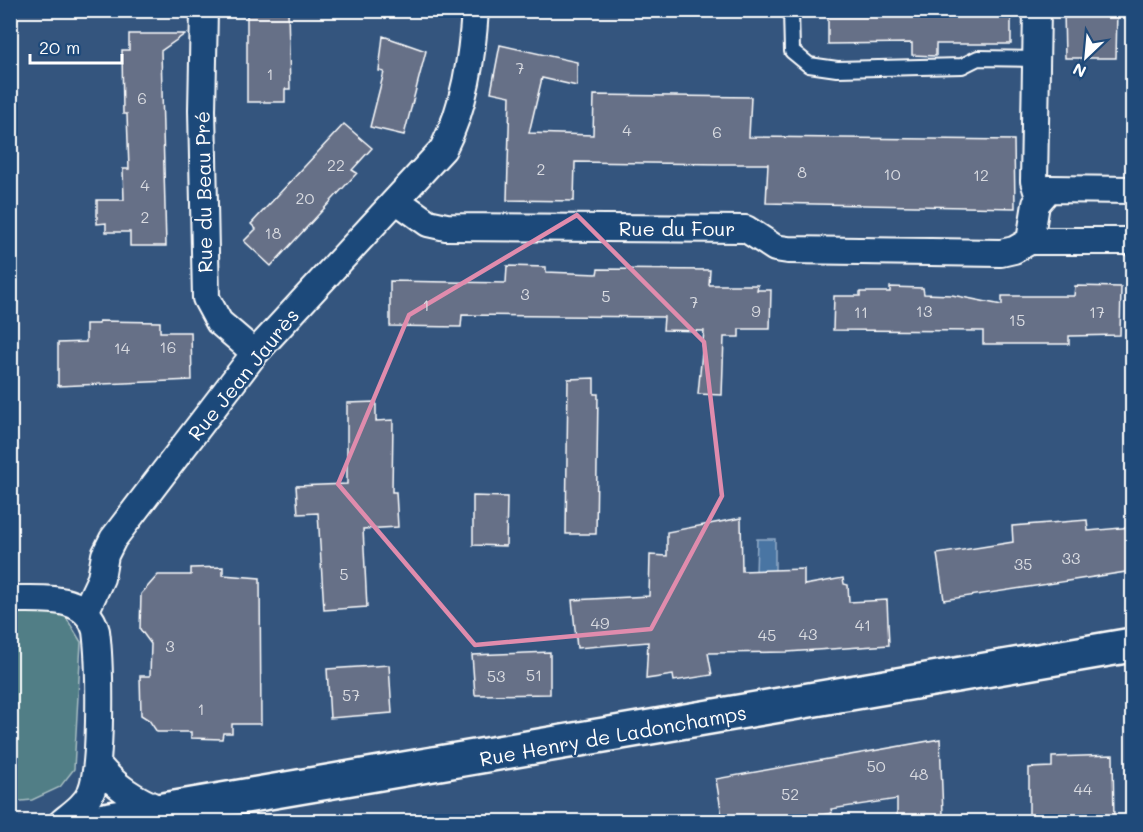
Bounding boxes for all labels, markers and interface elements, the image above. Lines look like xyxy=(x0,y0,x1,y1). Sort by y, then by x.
scale bar xyxy=(30,27,122,65)
north arrow xyxy=(1056,27,1116,87)
text: 20 m xyxy=(39,35,80,59)
house number: 7 xyxy=(516,57,525,78)
text: N xyxy=(1069,59,1089,83)
house number: 1 xyxy=(266,63,274,84)
house number: 6 xyxy=(137,87,147,108)
street label: Rue du Beau Pré xyxy=(189,111,217,273)
house number: 4 xyxy=(622,119,632,140)
house number: 6 xyxy=(712,121,722,142)
house number: 22 xyxy=(327,154,345,175)
house number: 2 xyxy=(537,158,545,179)
house number: 8 xyxy=(797,161,807,182)
house number: 10 xyxy=(883,163,901,184)
house number: 12 xyxy=(973,164,989,185)
house number: 4 xyxy=(140,174,150,195)
house number: 20 xyxy=(296,187,315,208)
house number: 2 xyxy=(141,206,149,227)
street label: Rue du Four xyxy=(619,215,735,241)
house number: 18 xyxy=(265,222,282,243)
house number: 3 xyxy=(520,283,530,304)
house number: 5 xyxy=(601,285,611,306)
house number: 7 xyxy=(690,291,699,312)
house number: 1 xyxy=(422,294,430,315)
house number: 9 xyxy=(751,300,761,321)
house number: 13 xyxy=(916,300,932,321)
house number: 11 xyxy=(854,301,868,322)
house number: 17 xyxy=(1089,301,1105,322)
street label: Rue Jean Jaurès xyxy=(182,303,304,445)
house number: 15 xyxy=(1009,309,1025,330)
house number: 16 xyxy=(160,336,176,357)
house number: 14 xyxy=(114,337,131,358)
house number: 33 xyxy=(1062,547,1080,568)
house number: 35 xyxy=(1014,553,1032,574)
house number: 5 xyxy=(339,563,349,584)
house number: 49 xyxy=(591,612,609,633)
house number: 41 xyxy=(855,614,871,635)
house number: 43 xyxy=(799,623,817,644)
house number: 45 xyxy=(758,624,776,645)
house number: 3 xyxy=(165,635,175,656)
house number: 51 xyxy=(526,664,542,685)
house number: 53 xyxy=(487,665,505,686)
house number: 57 xyxy=(342,684,360,705)
house number: 1 xyxy=(197,698,205,719)
street label: Rue Henry de Ladonchamps xyxy=(477,699,749,771)
house number: 50 xyxy=(866,755,886,776)
house number: 48 xyxy=(909,763,929,784)
house number: 44 xyxy=(1074,778,1093,799)
house number: 52 xyxy=(781,783,799,804)

